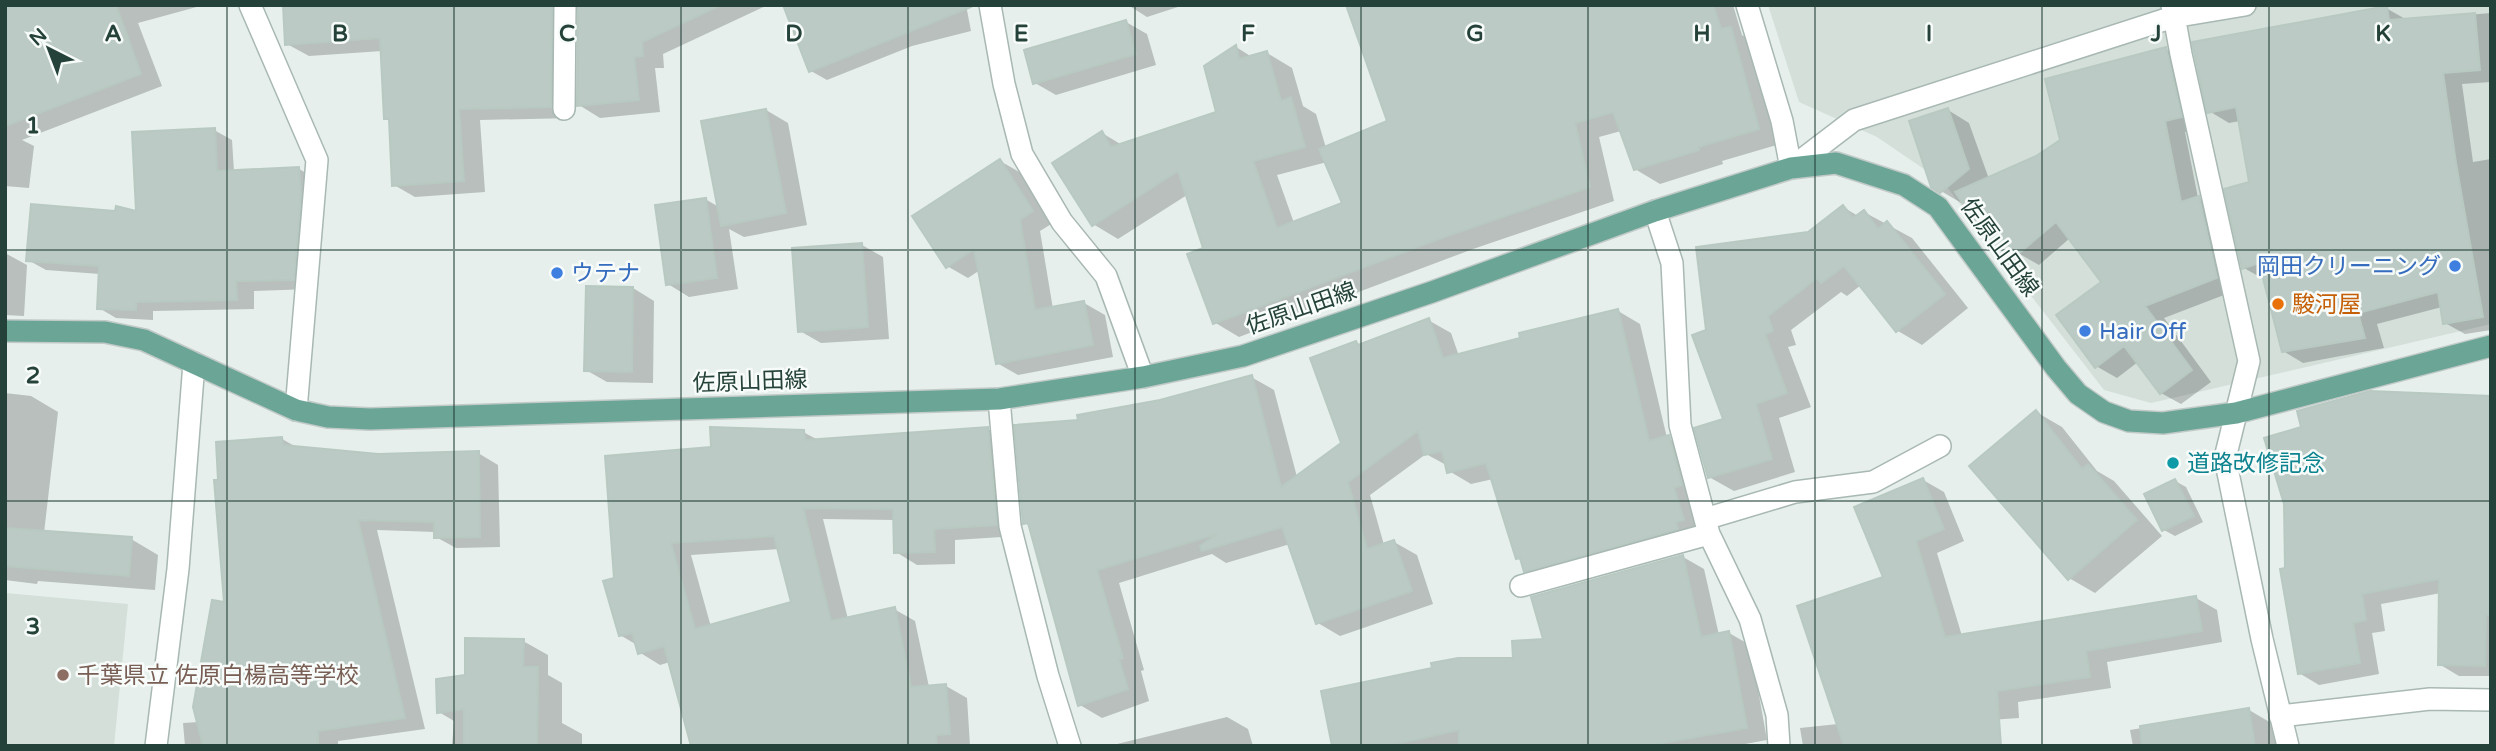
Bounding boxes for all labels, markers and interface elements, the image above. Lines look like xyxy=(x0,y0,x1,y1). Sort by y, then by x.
north arrow xyxy=(14,14,84,84)
text: A xyxy=(104,20,122,48)
text: B xyxy=(332,20,348,48)
text: C xyxy=(559,20,575,48)
text: D xyxy=(785,20,803,48)
text: E xyxy=(1014,20,1028,48)
text: F xyxy=(1241,20,1255,48)
text: G xyxy=(1466,20,1484,48)
text: H xyxy=(1693,20,1711,48)
text: I xyxy=(1926,20,1932,48)
text: J xyxy=(2150,20,2161,48)
text: K xyxy=(2375,20,2391,48)
text: N xyxy=(25,24,51,50)
text: 1 xyxy=(26,112,40,140)
street label: 佐原山田線 xyxy=(1954,193,2044,302)
place label: 岡田クリーニング xyxy=(2257,253,2441,281)
marker: 岡田クリーニング xyxy=(2447,258,2463,274)
place label: ウテナ xyxy=(571,260,640,288)
marker: ウテナ xyxy=(549,265,565,281)
street label: 佐原山田線 xyxy=(1242,277,1360,341)
place label: 駿河屋 xyxy=(2292,291,2361,319)
marker: 駿河屋 xyxy=(2270,296,2286,312)
place label: Hair Off xyxy=(2099,318,2186,346)
marker: Hair Off xyxy=(2077,323,2093,339)
text: 2 xyxy=(26,362,40,390)
street label: 佐原山田線 xyxy=(692,366,808,398)
place label: 道路改修記念 xyxy=(2187,450,2325,478)
marker: 道路改修記念 xyxy=(2165,455,2181,471)
text: 3 xyxy=(26,613,40,641)
place label: 千葉県立 佐原白楊高等学校 xyxy=(77,662,359,690)
marker: 千葉県立 佐原白楊高等学校 xyxy=(55,667,71,683)

